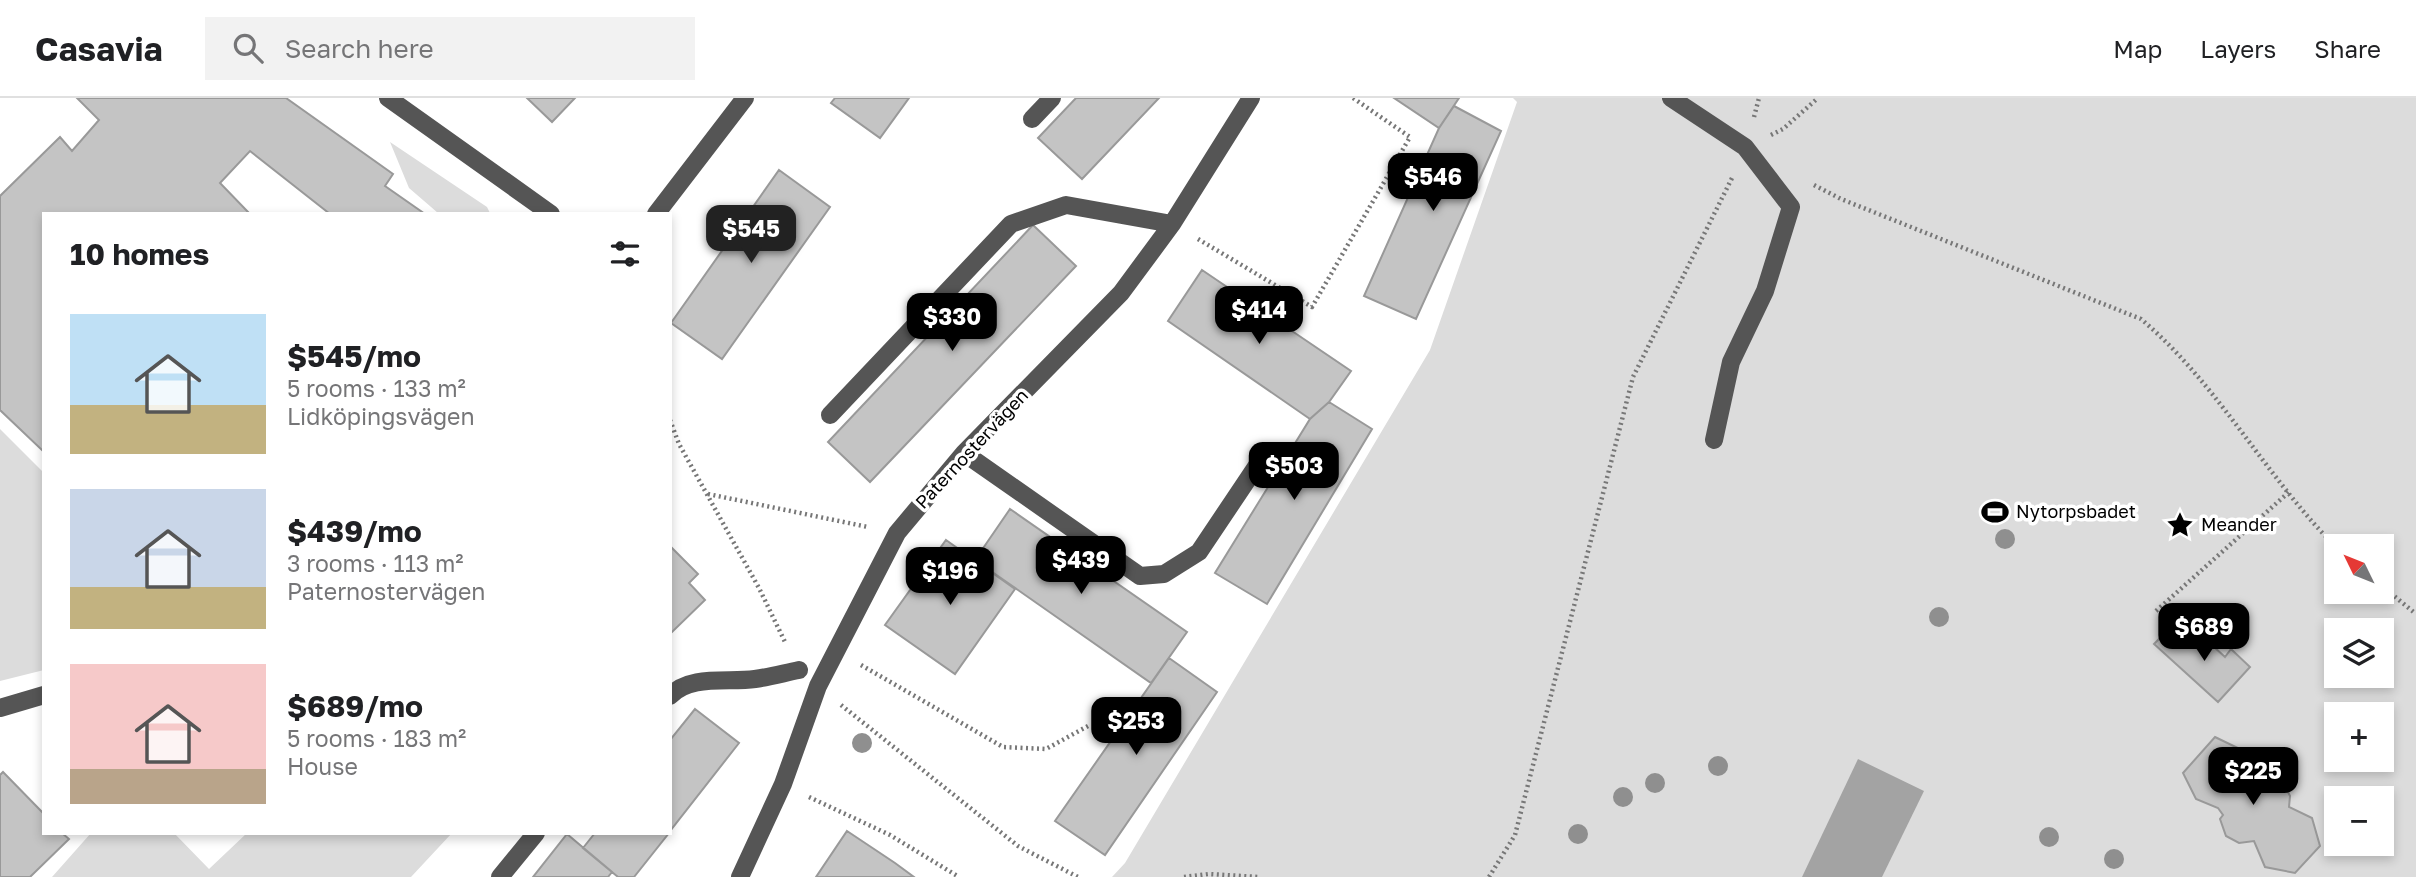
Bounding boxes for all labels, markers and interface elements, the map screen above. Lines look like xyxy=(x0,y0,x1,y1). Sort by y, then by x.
search box xyxy=(205,17,695,80)
text: Casavia xyxy=(35,29,163,68)
icon: search xyxy=(229,29,267,67)
text: Search here xyxy=(285,33,434,64)
text: Map xyxy=(2113,34,2162,63)
text: Layers xyxy=(2200,34,2276,63)
text: Share xyxy=(2314,34,2381,63)
pin: $546 xyxy=(1392,153,1474,213)
text: $546 xyxy=(1404,162,1462,190)
pin: $545 xyxy=(710,206,792,265)
text: $545 xyxy=(722,214,780,242)
icon: filters xyxy=(606,235,644,273)
text: 10 homes xyxy=(70,236,209,272)
pin: $414 xyxy=(1218,286,1300,346)
pin: $330 xyxy=(911,294,993,353)
text: $414 xyxy=(1231,295,1287,323)
text: $330 xyxy=(923,302,981,330)
text: $545/mo xyxy=(287,338,421,374)
icon: home xyxy=(126,342,210,426)
text: 5 rooms · 133 m² xyxy=(287,374,466,402)
street label: Paternostervägen xyxy=(910,384,1032,513)
text: Lidköpingsvägen xyxy=(287,402,475,430)
pin: $503 xyxy=(1253,442,1335,502)
text: $503 xyxy=(1265,451,1323,479)
sports icon: Nytorpsbadet xyxy=(1980,497,2010,527)
place label: Nytorpsbadet xyxy=(2016,500,2136,522)
place icon: Meander xyxy=(2165,510,2195,540)
text: $439/mo xyxy=(287,513,422,549)
place label: Meander xyxy=(2201,513,2277,535)
icon: home xyxy=(126,517,210,601)
north arrow xyxy=(2324,534,2394,604)
map controls xyxy=(2324,534,2394,856)
pin: $439 xyxy=(1040,536,1122,596)
text: $439 xyxy=(1052,545,1110,573)
pin: $196 xyxy=(909,547,991,607)
text: 3 rooms · 113 m² xyxy=(287,549,464,577)
text: $196 xyxy=(922,556,978,584)
text: Paternostervägen xyxy=(287,577,486,605)
pin: $689 xyxy=(2163,603,2245,663)
text: $689 xyxy=(2174,612,2234,640)
button: layers xyxy=(2324,618,2394,688)
text: $689/mo xyxy=(287,688,423,724)
icon: home xyxy=(126,692,210,776)
pin: $253 xyxy=(1095,698,1177,757)
button: + xyxy=(2324,702,2394,772)
text: $253 xyxy=(1107,706,1165,734)
text: 5 rooms · 183 m² xyxy=(287,724,466,752)
pin: $225 xyxy=(2212,748,2294,807)
text: House xyxy=(287,752,358,780)
text: $225 xyxy=(2224,756,2282,784)
button: − xyxy=(2324,786,2394,856)

